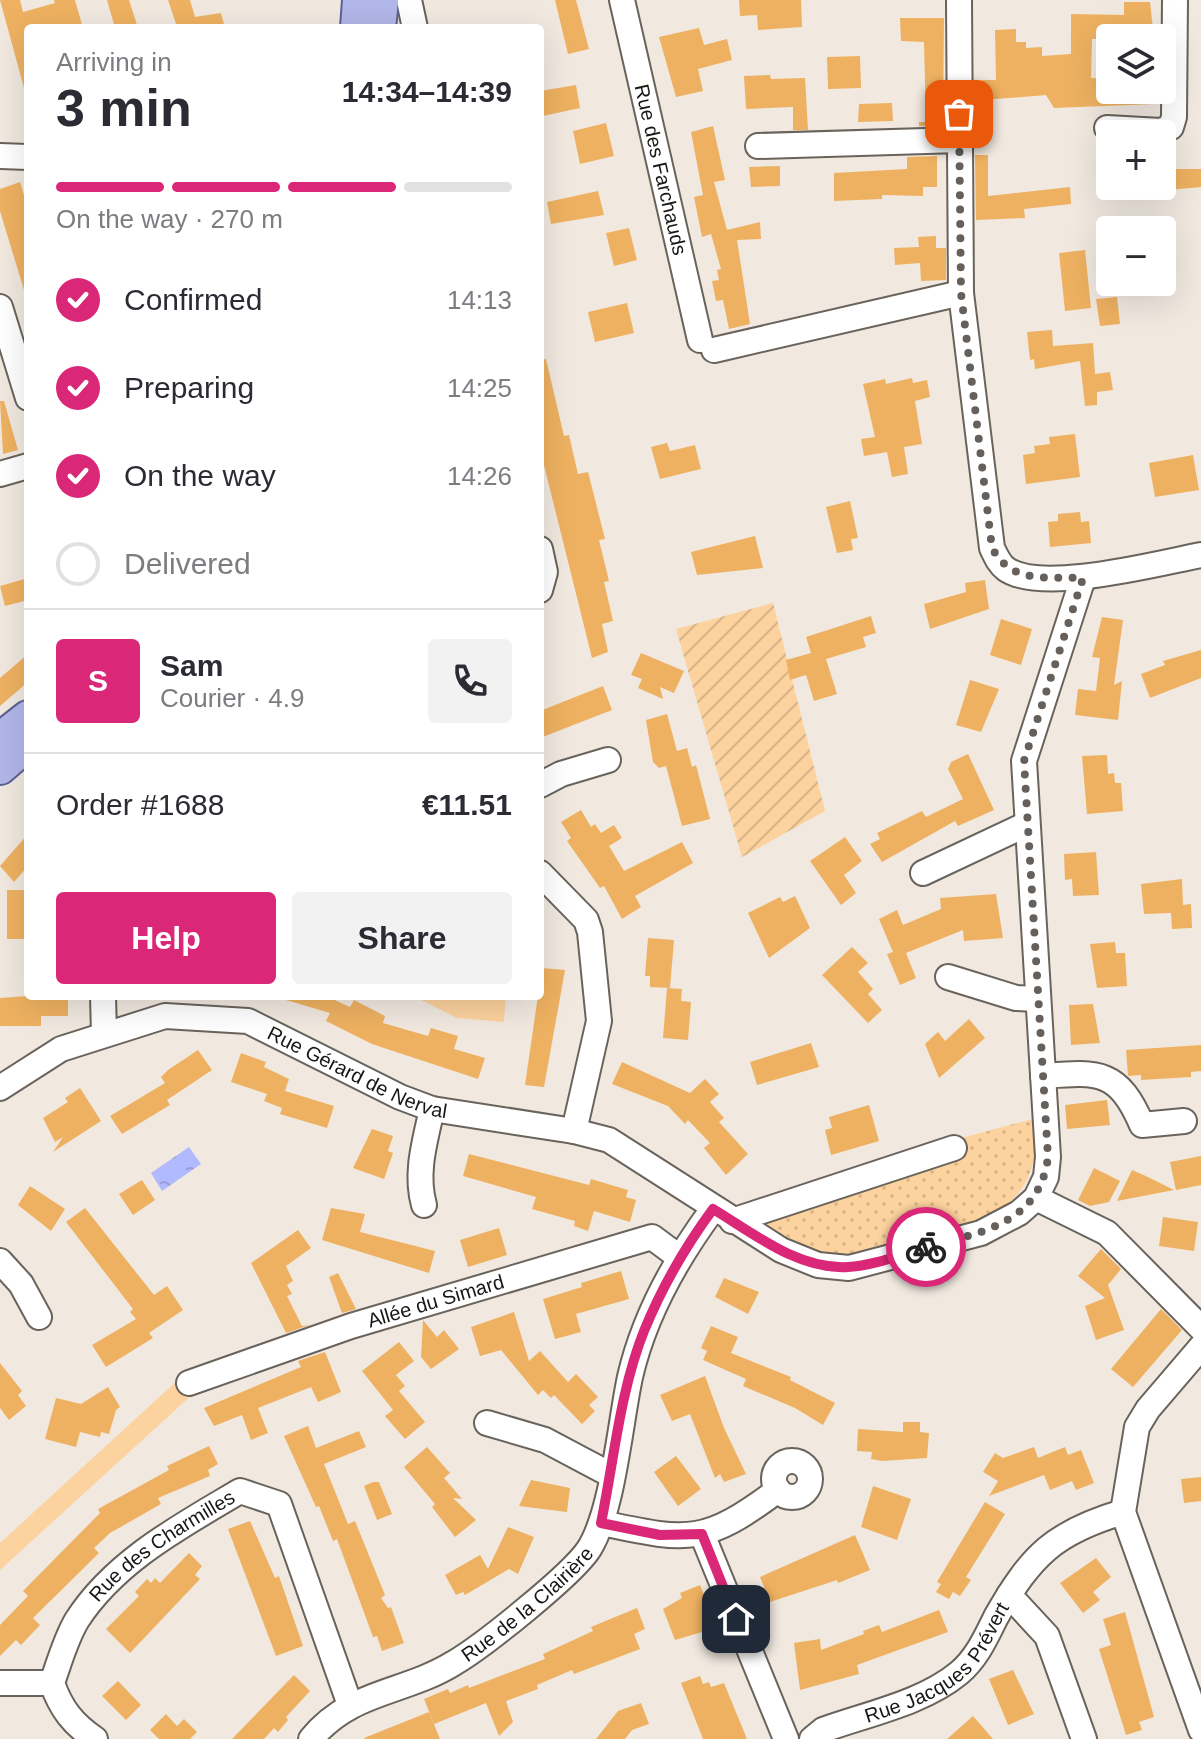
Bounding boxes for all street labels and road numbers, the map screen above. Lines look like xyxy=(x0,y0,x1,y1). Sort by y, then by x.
street label: Rue des Farchauds xyxy=(631,82,691,257)
street label: Rue Gérard de Nerval xyxy=(264,1022,449,1122)
street label: Allée du Simard xyxy=(365,1270,506,1332)
street label: Rue des Charmilles xyxy=(85,1486,238,1606)
street label: Rue de la Clairière xyxy=(457,1542,598,1666)
street label: Rue Jacques Prévert xyxy=(862,1598,1013,1727)

